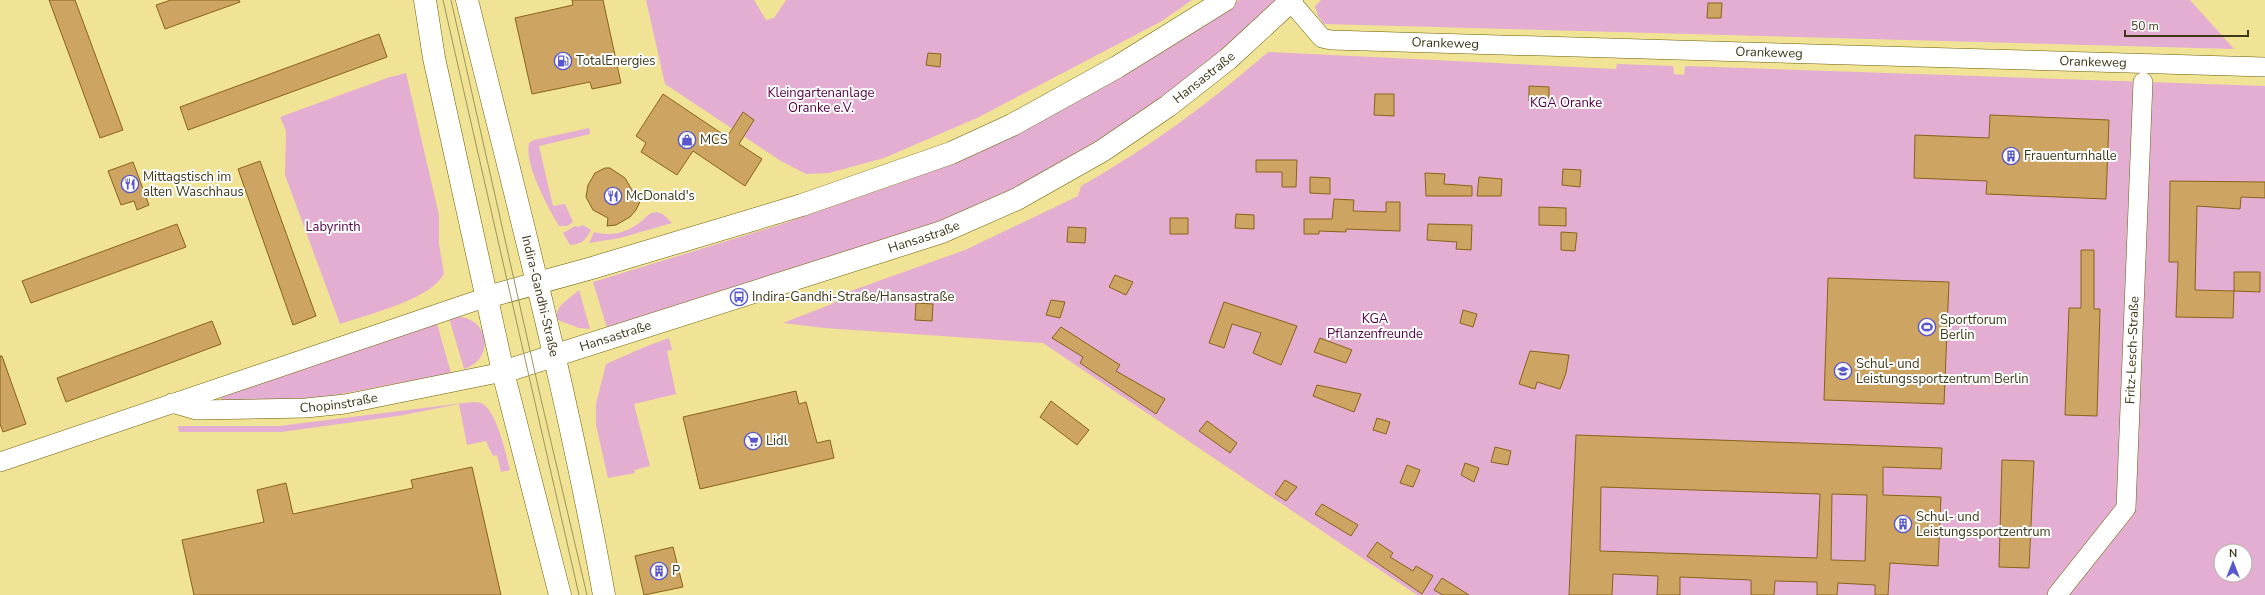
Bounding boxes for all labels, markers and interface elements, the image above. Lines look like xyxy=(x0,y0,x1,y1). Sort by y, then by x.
scale bar xyxy=(2125,12,2248,38)
text: 50 m xyxy=(2131,18,2159,34)
street label: Orankeweg xyxy=(1411,33,1479,53)
street label: Orankeweg xyxy=(1735,43,1803,63)
street label: Hansastraße xyxy=(1169,48,1239,108)
fuel station icon: TotalEnergies xyxy=(553,51,573,71)
place label: TotalEnergies xyxy=(576,52,656,70)
street label: Orankeweg xyxy=(2059,52,2127,72)
park label: Kleingartenanlage Oranke e.V. xyxy=(767,84,875,117)
park label: KGA Oranke xyxy=(1530,94,1602,112)
shop icon: MCS xyxy=(677,130,697,150)
place label: MCS xyxy=(700,131,728,149)
building icon: Frauenturnhalle xyxy=(2001,146,2021,166)
place label: Frauenturnhalle xyxy=(2024,147,2117,165)
place label: Mittagstisch im alten Waschhaus xyxy=(143,168,244,201)
restaurant icon: Mittagstisch im alten Waschhaus xyxy=(120,174,140,194)
restaurant icon: McDonald's xyxy=(603,186,623,206)
place label: McDonald's xyxy=(626,187,695,205)
street label: Hansastraße xyxy=(886,216,963,258)
park label: Labyrinth xyxy=(305,218,361,236)
street label: Indira-Gandhi-Straße xyxy=(517,234,563,359)
bus stop icon: Indira-Gandhi-Straße/Hansastraße xyxy=(729,287,749,307)
place label: Indira-Gandhi-Straße/Hansastraße xyxy=(752,288,954,306)
street label: Fritz-Lesch-Straße xyxy=(2121,296,2143,405)
park label: KGA Pflanzenfreunde xyxy=(1327,310,1423,343)
place label: Sportforum Berlin xyxy=(1940,311,2007,344)
street label: Hansastraße xyxy=(577,316,654,356)
sports icon: Sportforum Berlin xyxy=(1917,317,1937,337)
place label: Schul- und Leistungssportzentrum Berlin xyxy=(1856,355,2029,388)
school or university icon: Schul- und Leistungssportzentrum Berlin xyxy=(1833,361,1853,381)
street label: Chopinstraße xyxy=(300,389,379,417)
supermarket icon: Lidl xyxy=(743,431,763,451)
place label: Lidl xyxy=(766,432,788,450)
place label: Schul- und Leistungssportzentrum xyxy=(1916,508,2051,541)
building icon: Schul- und Leistungssportzentrum xyxy=(1893,514,1913,534)
north arrow xyxy=(2213,543,2253,583)
text: N xyxy=(2229,546,2237,561)
building icon: P xyxy=(649,561,669,581)
place label: P xyxy=(672,562,680,580)

